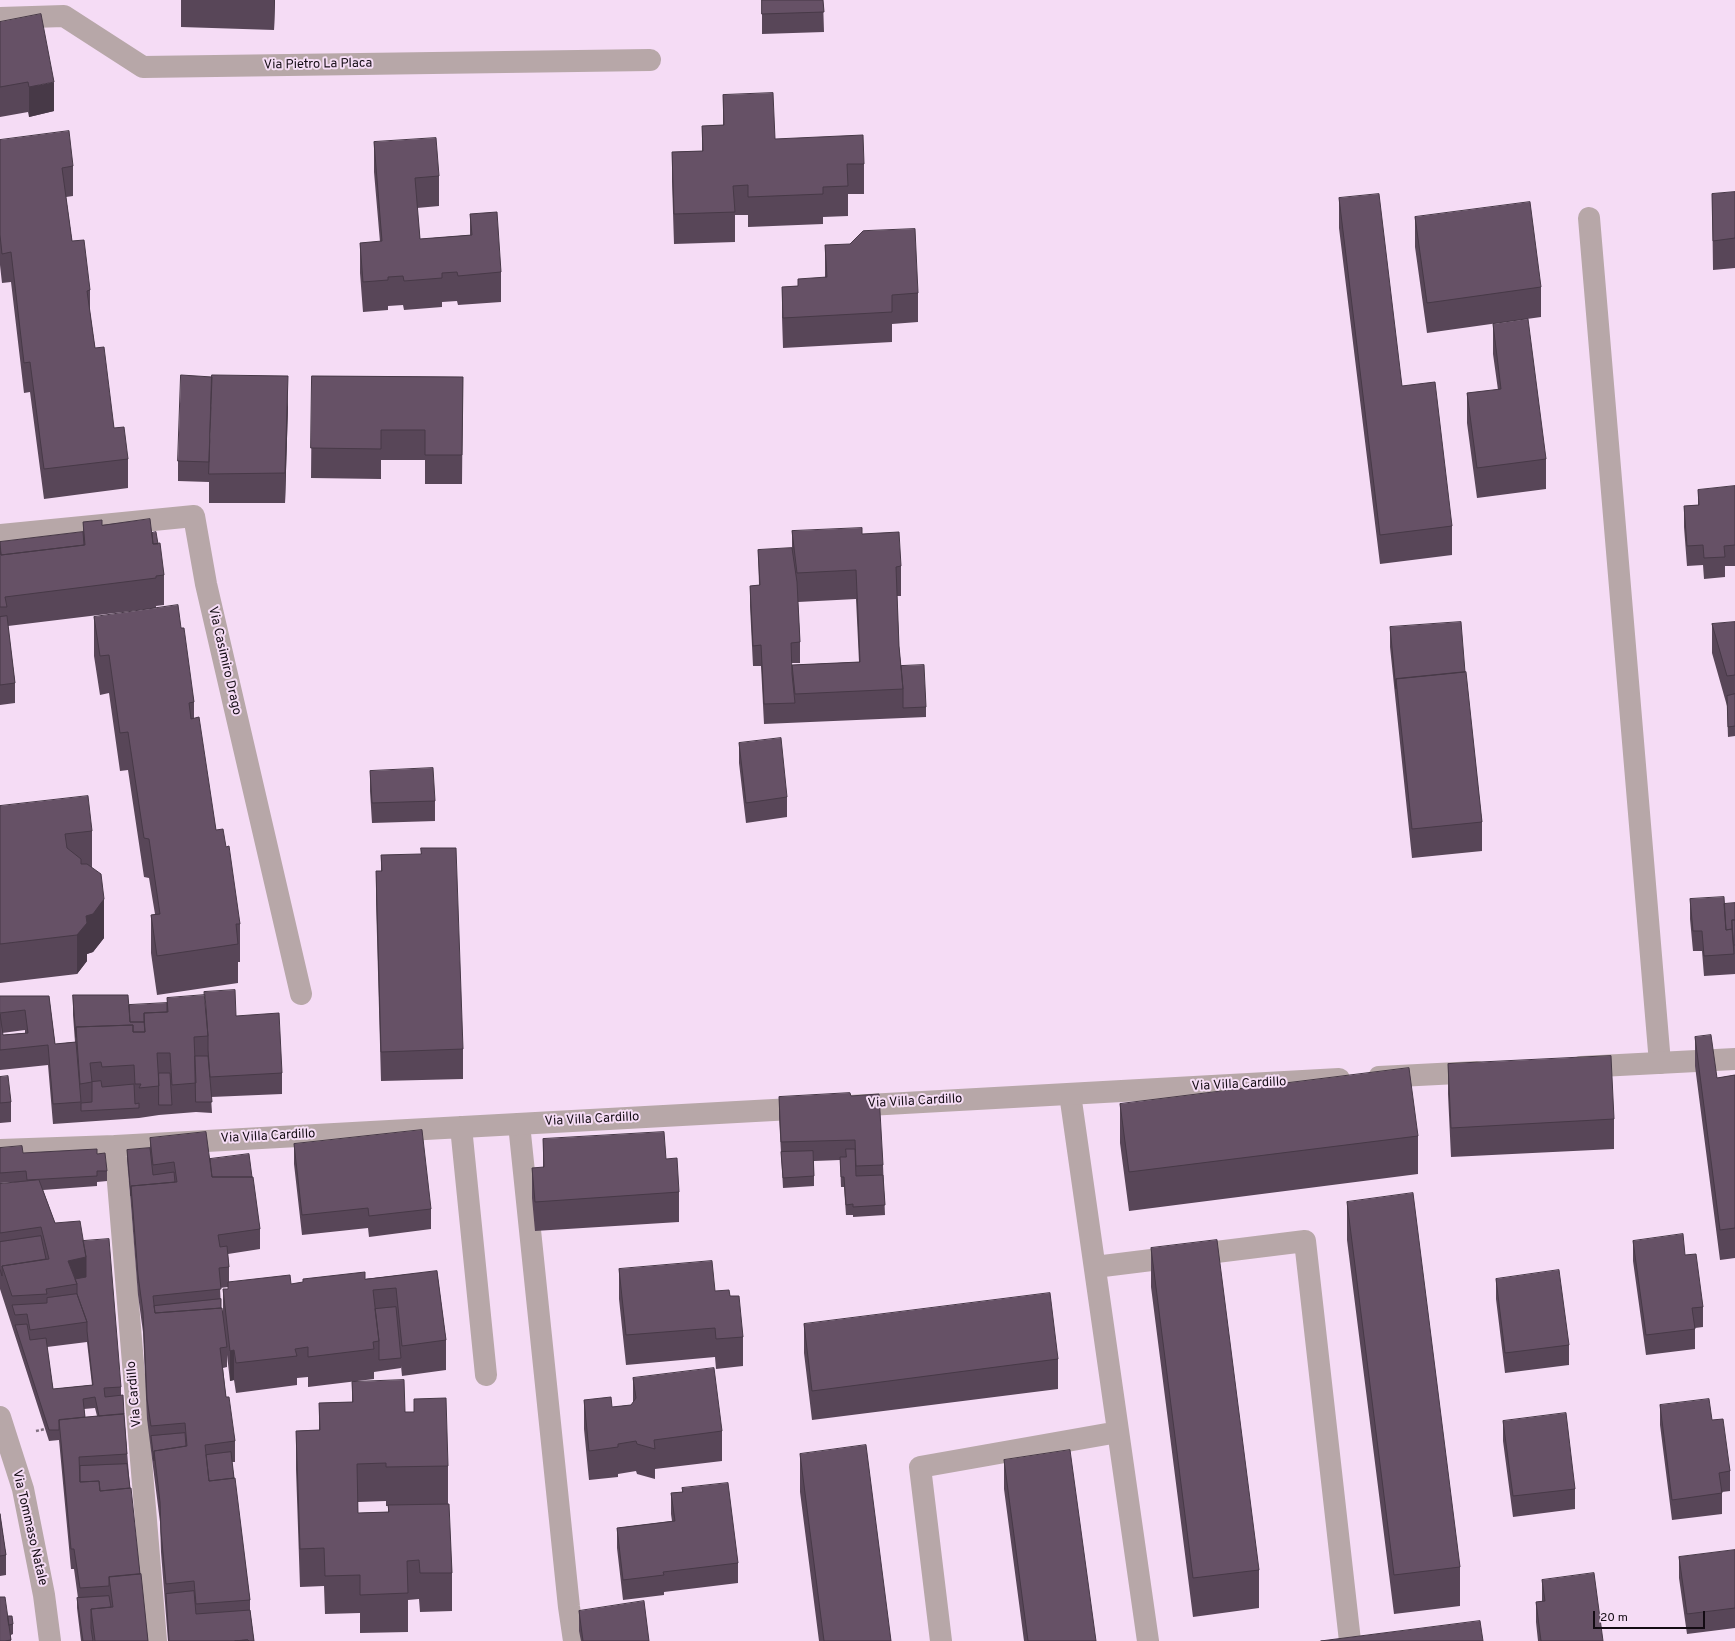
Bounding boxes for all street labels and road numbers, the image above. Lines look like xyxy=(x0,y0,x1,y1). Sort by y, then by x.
street label: Via Pietro La Placa xyxy=(264,56,372,74)
street label: Via Casimiro Drago xyxy=(204,605,244,717)
street label: Via Villa Cardillo xyxy=(1191,1075,1287,1095)
street label: Via Villa Cardillo xyxy=(867,1092,963,1112)
street label: Via Villa Cardillo xyxy=(544,1110,640,1130)
street label: Via Villa Cardillo xyxy=(220,1127,316,1147)
street label: Via Cardillo xyxy=(124,1360,146,1428)
street label: Via Tommaso Natale xyxy=(8,1469,50,1587)

